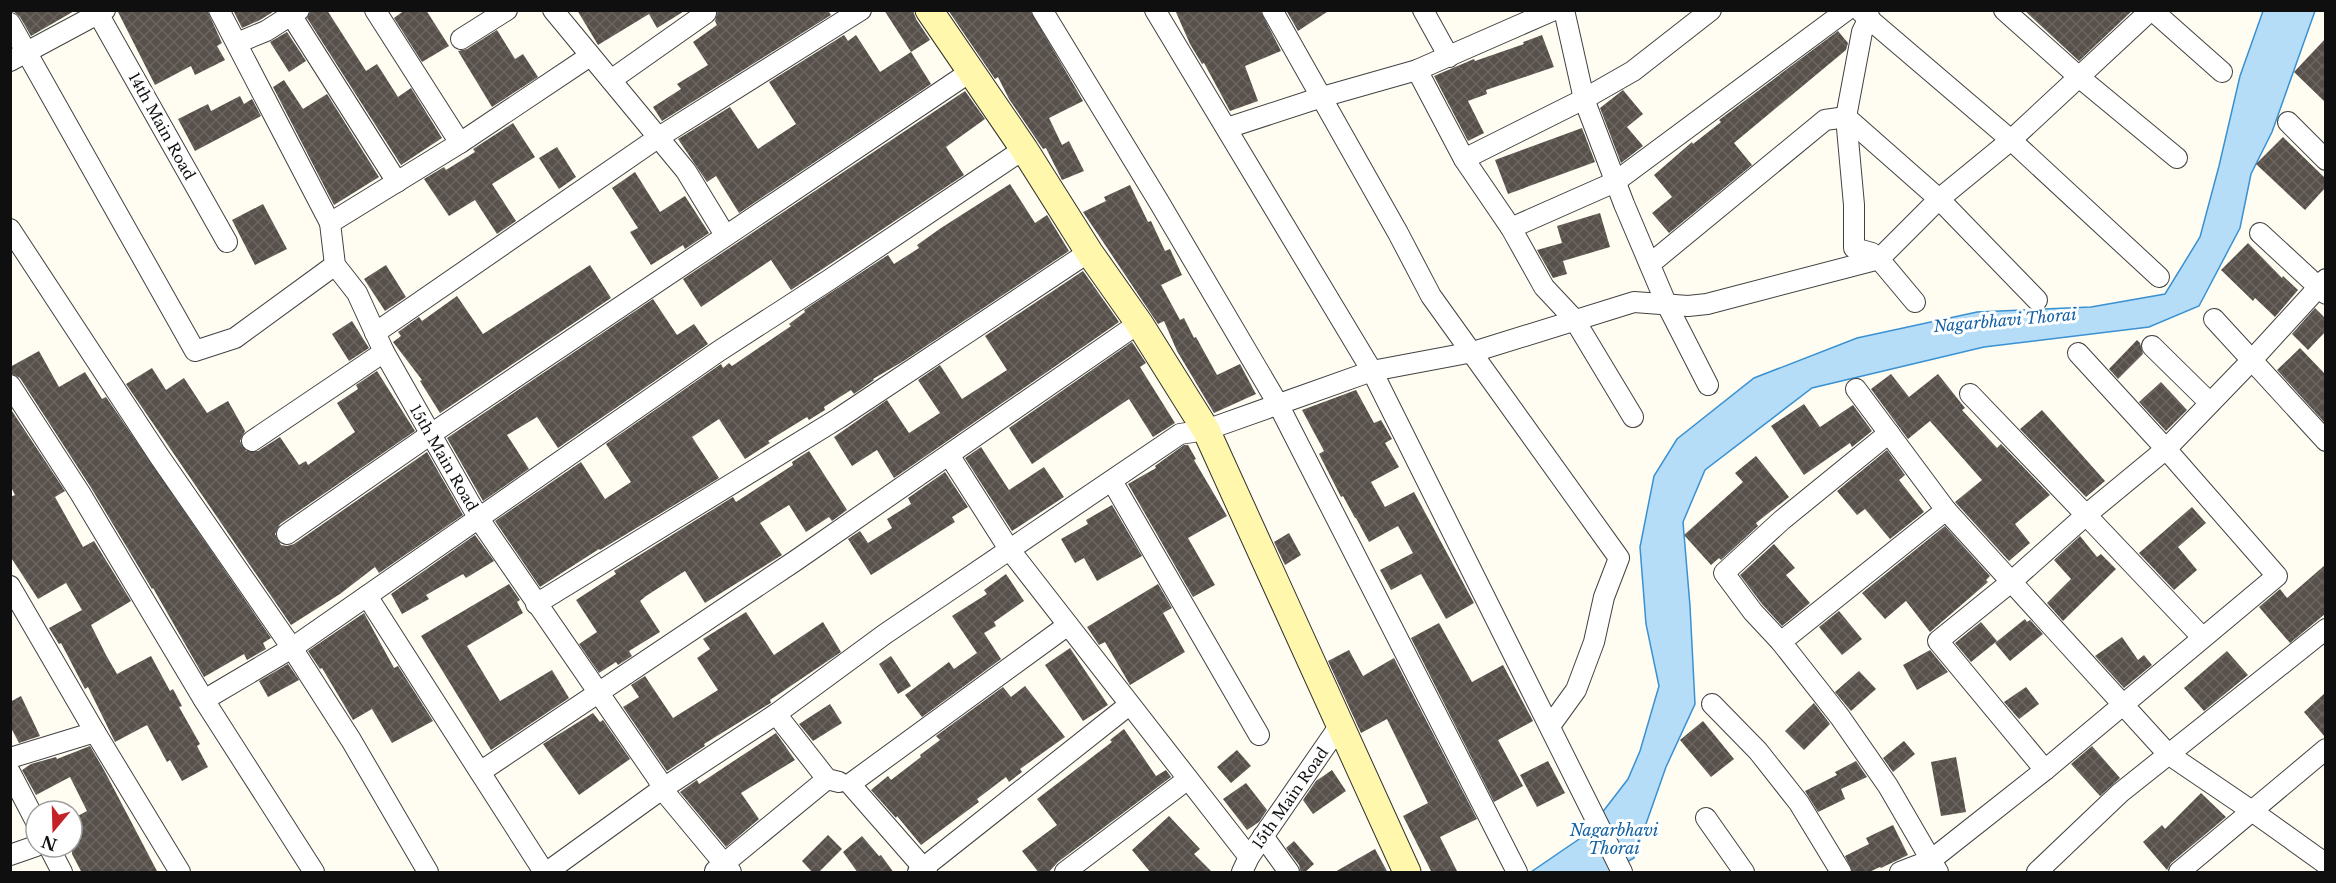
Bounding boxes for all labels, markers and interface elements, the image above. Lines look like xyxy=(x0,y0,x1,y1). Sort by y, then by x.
street label: 14th Main Road xyxy=(125,69,199,183)
water label: Nagarbhavi Thorai xyxy=(1932,304,2078,336)
street label: 15th Main Road xyxy=(406,401,482,515)
street label: 15th Main Road xyxy=(1248,743,1332,853)
north arrow xyxy=(24,799,84,859)
water label: Nagarbhavi Thorai xyxy=(1569,820,1659,858)
text: N xyxy=(39,831,59,855)

